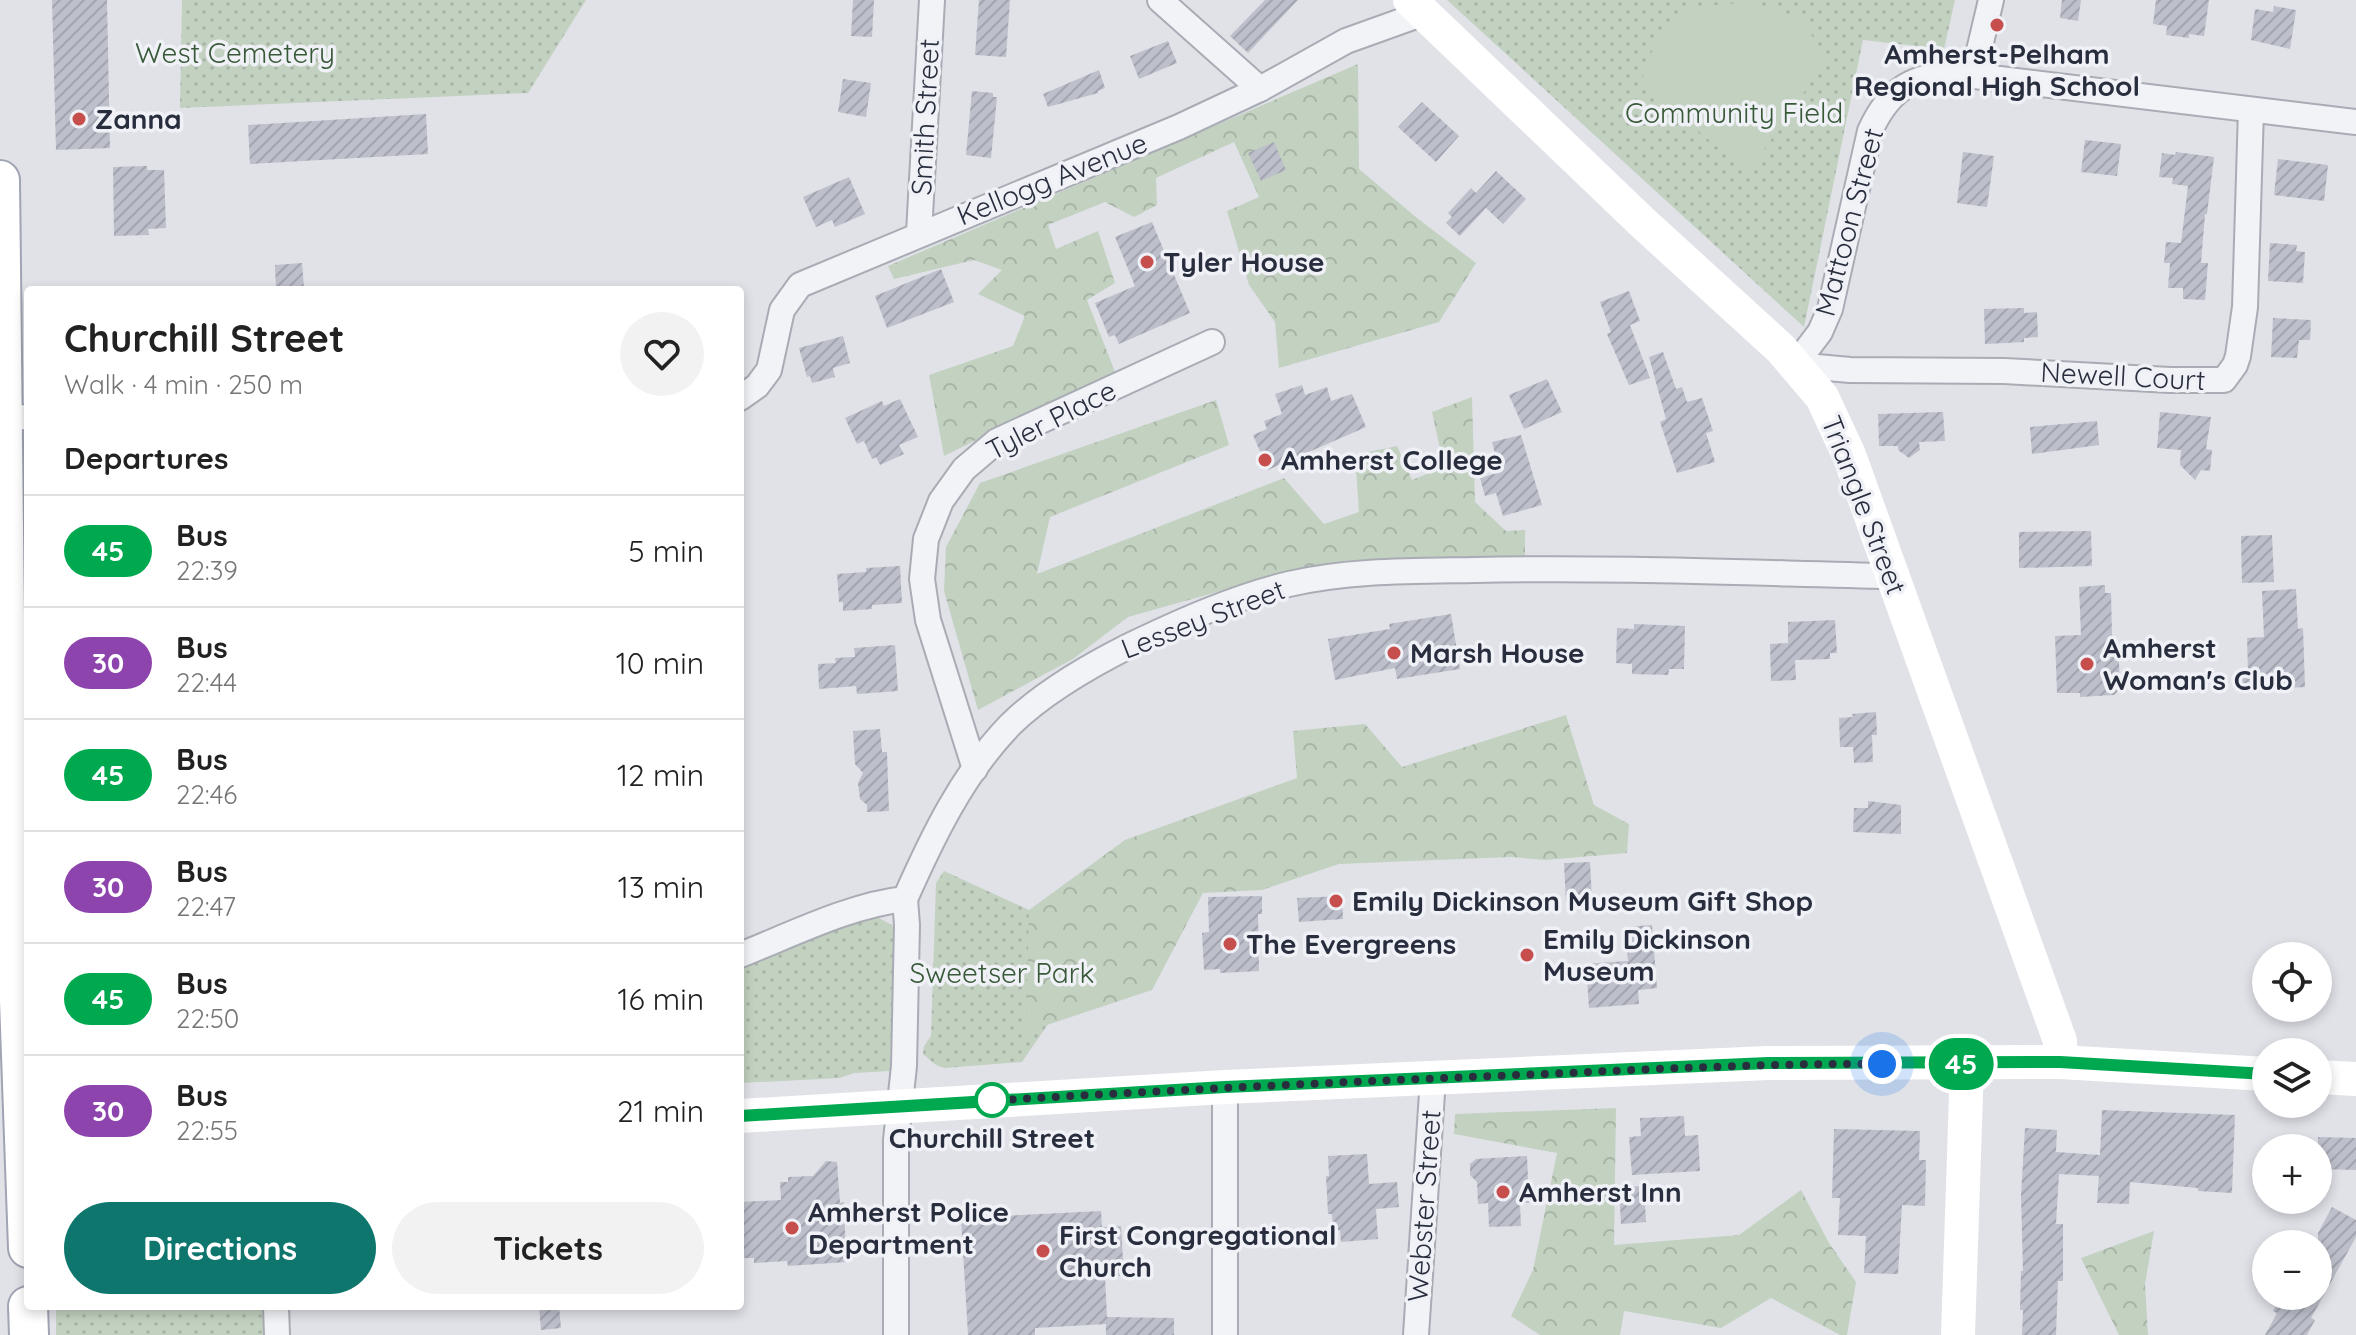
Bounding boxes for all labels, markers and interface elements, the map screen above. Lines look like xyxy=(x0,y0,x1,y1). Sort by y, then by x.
marker: Amherst-Pelham Regional High School xyxy=(1988,16,2006,34)
park label: West Cemetery xyxy=(135,35,335,70)
place label: Amherst-Pelham Regional High School xyxy=(1854,36,2140,103)
street label: Smith Street xyxy=(903,38,946,196)
park label: Community Field xyxy=(1625,95,1843,130)
place label: Zanna xyxy=(95,101,182,136)
marker: Zanna xyxy=(70,110,88,128)
street label: Kellogg Avenue xyxy=(952,124,1152,233)
street label: Mattoon Street xyxy=(1807,124,1890,320)
place label: Tyler House xyxy=(1163,244,1325,279)
marker: Tyler House xyxy=(1138,253,1156,271)
button: heart xyxy=(620,312,704,396)
text: Churchill Street xyxy=(64,314,344,362)
street label: Newell Court xyxy=(2040,354,2206,397)
text: Walk · 4 min · 250 m xyxy=(64,368,303,401)
street label: Tyler Place xyxy=(980,372,1122,467)
street label: Triangle Street xyxy=(1814,410,1915,599)
text: Departures xyxy=(64,439,229,477)
place label: Amherst College xyxy=(1281,442,1503,477)
marker: Amherst College xyxy=(1256,451,1274,469)
text: Bus xyxy=(176,516,228,554)
text: 5 min xyxy=(628,532,704,570)
text: 45 xyxy=(92,533,124,568)
text: 22:39 xyxy=(176,554,238,587)
street label: Lessey Street xyxy=(1116,571,1290,666)
text: Bus xyxy=(176,628,228,666)
place label: Amherst Woman's Club xyxy=(2103,630,2293,697)
place label: Marsh House xyxy=(1410,635,1584,670)
text: 10 min xyxy=(616,644,704,682)
marker: Marsh House xyxy=(1385,644,1403,662)
text: 30 xyxy=(92,645,124,680)
marker: Amherst Woman's Club xyxy=(2078,655,2096,673)
text: 22:44 xyxy=(176,666,237,699)
text: Bus xyxy=(176,740,228,778)
text: 12 min xyxy=(617,756,704,794)
text: 45 xyxy=(92,757,124,792)
text: 22:46 xyxy=(176,778,237,811)
text: Bus xyxy=(176,852,228,890)
text: 13 min xyxy=(618,868,704,906)
text: 30 xyxy=(92,869,124,904)
place label: Emily Dickinson Museum Gift Shop xyxy=(1352,883,1813,918)
text: 22:47 xyxy=(176,890,236,923)
marker: Emily Dickinson Museum Gift Shop xyxy=(1327,892,1345,910)
place label: Emily Dickinson Museum xyxy=(1543,921,1751,988)
place label: The Evergreens xyxy=(1246,926,1456,961)
marker: The Evergreens xyxy=(1221,935,1239,953)
map controls xyxy=(2252,942,2332,1310)
button: locate xyxy=(2252,942,2332,1022)
marker: Emily Dickinson Museum xyxy=(1518,946,1536,964)
park label: Sweetser Park xyxy=(909,955,1095,990)
text: Bus xyxy=(176,964,228,1002)
text: 16 min xyxy=(617,980,704,1018)
text: 45 xyxy=(92,981,124,1016)
text: 22:50 xyxy=(176,1002,239,1035)
line badge: 45 xyxy=(1925,1038,1997,1090)
button: layers xyxy=(2252,1038,2332,1118)
your location xyxy=(1862,1044,1902,1084)
text: 45 xyxy=(1945,1046,1977,1081)
text: Bus xyxy=(176,1076,228,1114)
marker: Churchill Street xyxy=(975,1083,1009,1117)
text: 21 min xyxy=(617,1092,704,1130)
text: 30 xyxy=(92,1093,124,1128)
street label: Webster Street xyxy=(1399,1109,1448,1303)
text: 22:55 xyxy=(176,1114,238,1147)
place label: Churchill Street xyxy=(889,1120,1095,1155)
button: + xyxy=(2252,1134,2332,1214)
place label: Amherst Inn xyxy=(1519,1174,1682,1209)
marker: Amherst Inn xyxy=(1494,1183,1512,1201)
place label: Amherst Police Department xyxy=(808,1194,1009,1261)
button: Directions xyxy=(64,1202,376,1294)
button: Tickets xyxy=(392,1202,704,1294)
place label: First Congregational Church xyxy=(1059,1217,1336,1284)
marker: Amherst Police Department xyxy=(783,1219,801,1237)
button: − xyxy=(2252,1230,2332,1310)
marker: First Congregational Church xyxy=(1034,1242,1052,1260)

